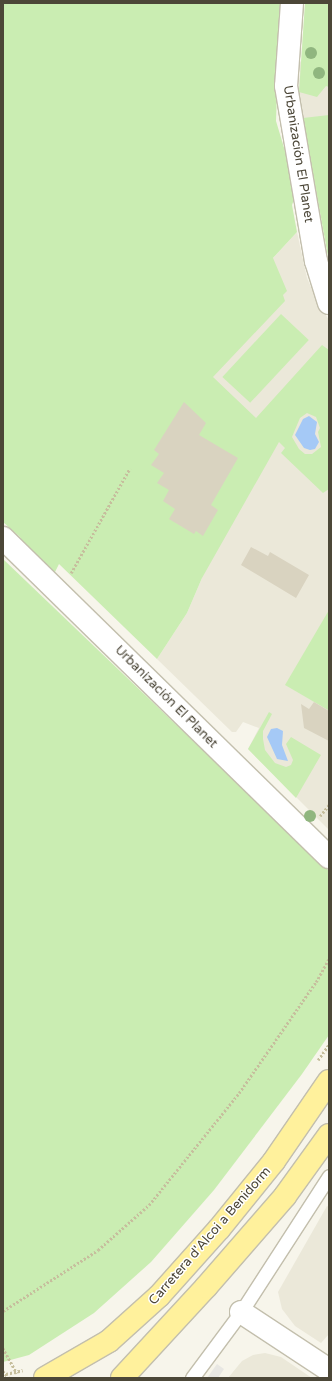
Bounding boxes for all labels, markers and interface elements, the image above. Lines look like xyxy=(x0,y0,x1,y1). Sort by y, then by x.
street label: Urbanización El Planet xyxy=(279,84,317,224)
street label: Urbanización El Planet xyxy=(111,642,221,752)
street label: Carretera d'Alcoi a Benidorm xyxy=(146,1164,274,1308)

